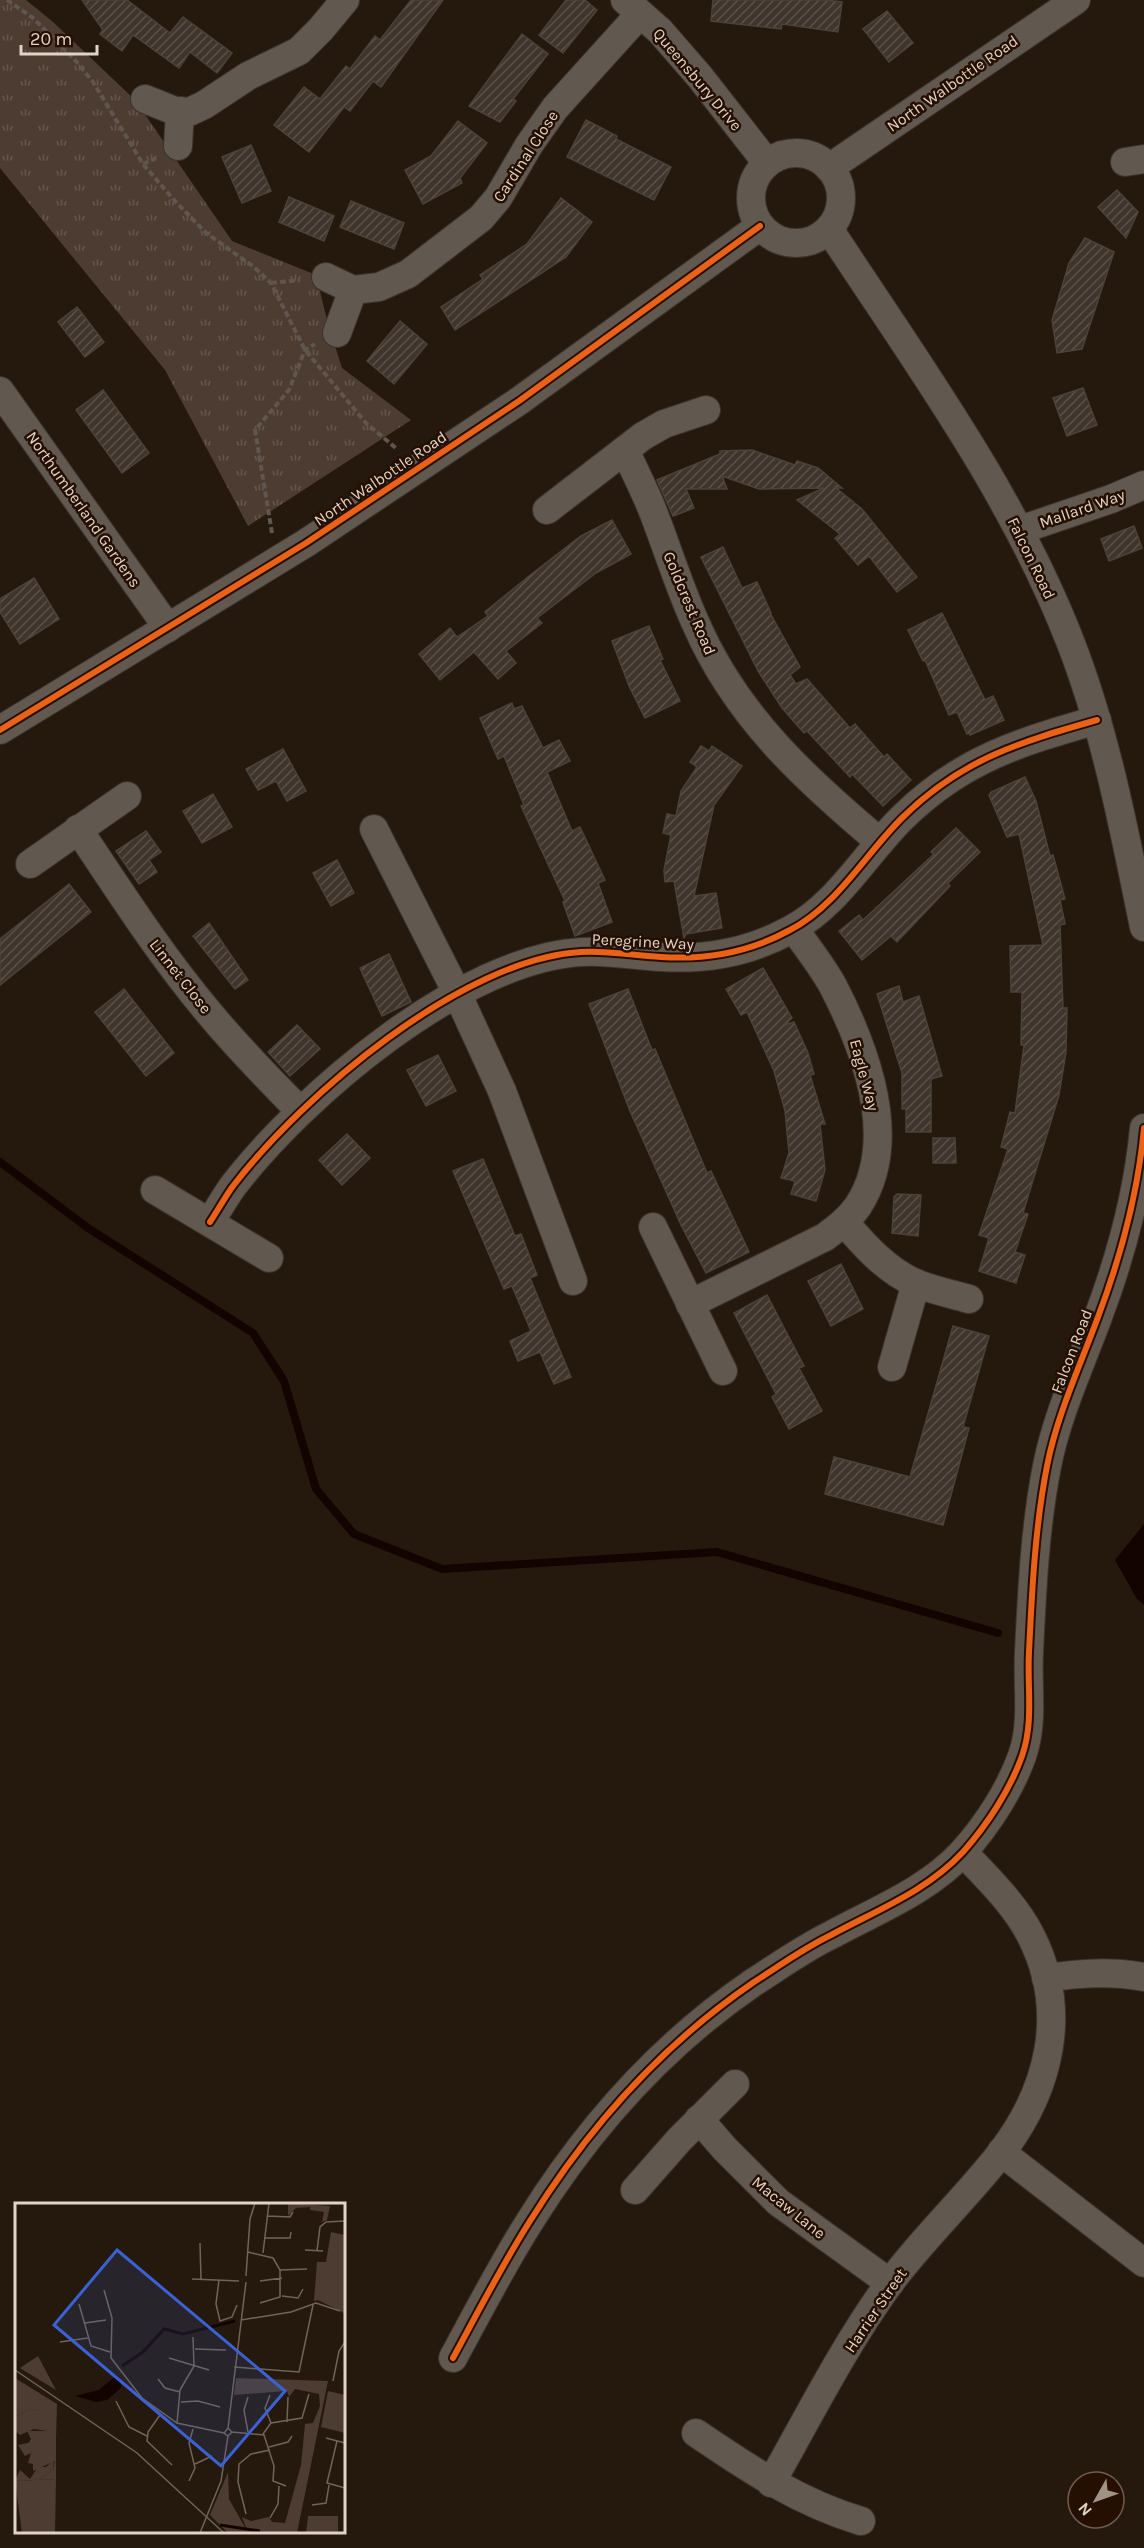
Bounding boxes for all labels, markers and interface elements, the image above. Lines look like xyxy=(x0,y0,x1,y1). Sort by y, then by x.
scale bar xyxy=(21,18,98,56)
street label: Queensbury Drive xyxy=(649,24,746,135)
text: 20 m xyxy=(30,28,72,50)
street label: North Walbottle Road xyxy=(883,31,1021,136)
street label: Cardinal Close xyxy=(489,107,562,205)
street label: North Walbottle Road xyxy=(310,427,450,530)
street label: Northumberland Gardens xyxy=(22,428,145,591)
street label: Mallard Way xyxy=(1037,485,1128,532)
street label: Falcon Road xyxy=(1004,514,1060,602)
street label: Goldcrest Road xyxy=(659,549,720,658)
street label: Peregrine Way xyxy=(591,929,695,954)
street label: Linnet Close xyxy=(146,935,216,1017)
street label: Eagle Way xyxy=(846,1037,883,1114)
street label: Falcon Road xyxy=(1047,1306,1096,1396)
street label: Macaw Lane xyxy=(748,2172,829,2243)
inset map xyxy=(15,2203,345,2533)
street label: Harrier Street xyxy=(840,2265,911,2356)
north arrow xyxy=(1066,2470,1126,2530)
text: N xyxy=(1074,2499,1096,2520)

